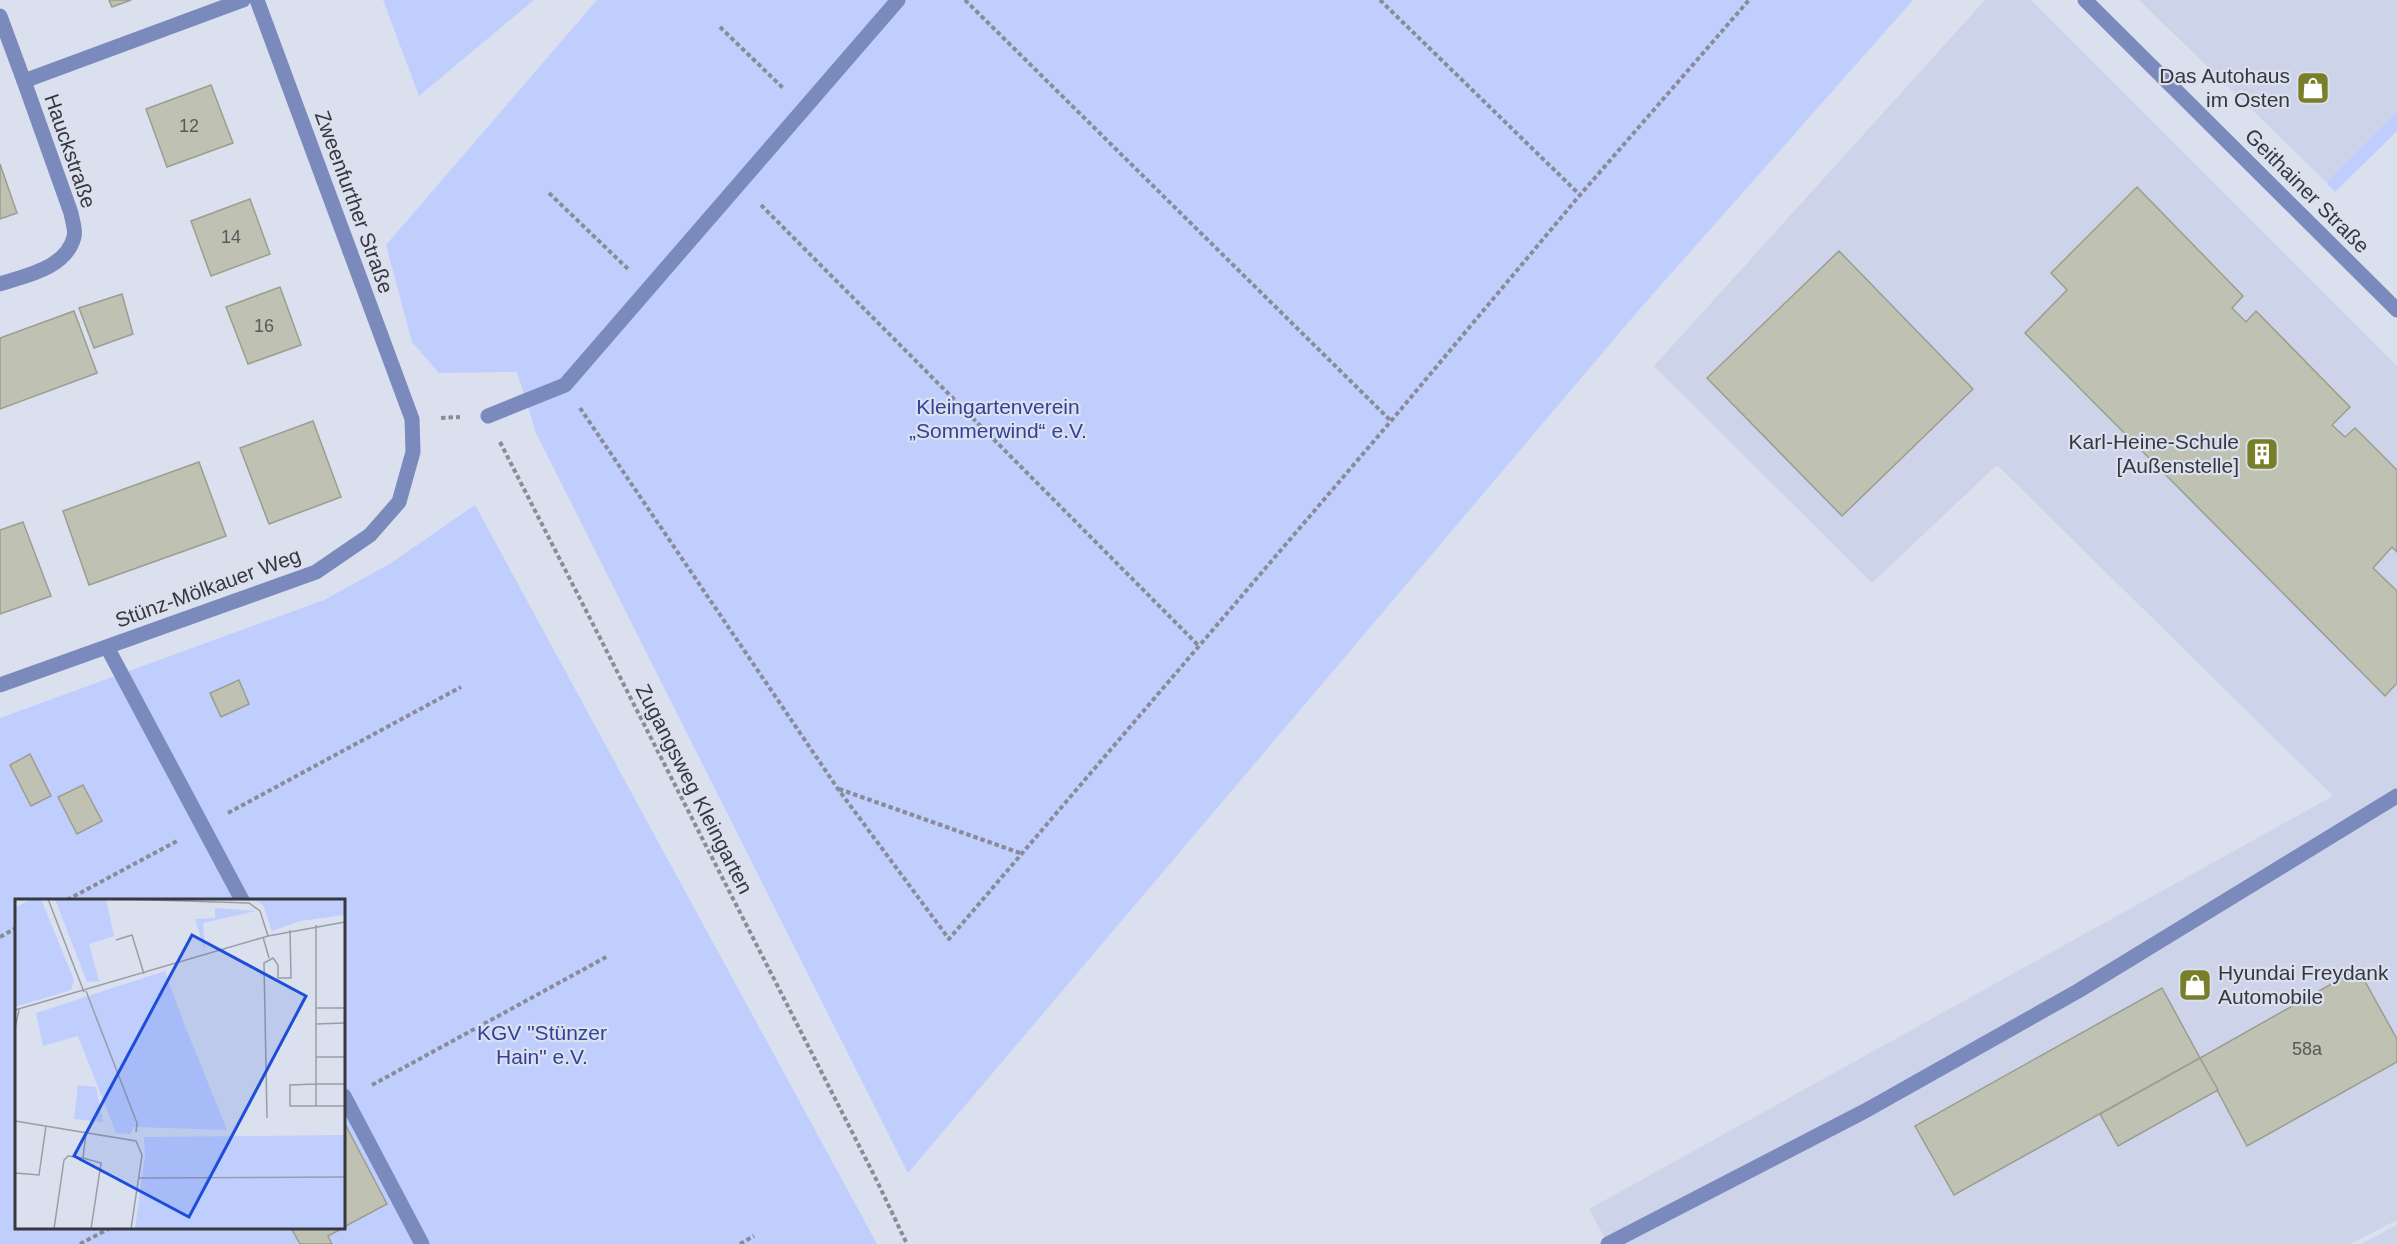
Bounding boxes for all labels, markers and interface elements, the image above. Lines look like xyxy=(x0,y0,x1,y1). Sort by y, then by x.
place label: Das Autohaus im Osten xyxy=(2159,64,2290,111)
shop icon: Das Autohaus im Osten xyxy=(2295,70,2331,106)
street label: Hauckstraße xyxy=(40,91,101,211)
street label: Zweenfurther Straße xyxy=(311,107,398,296)
house number: 12 xyxy=(179,116,199,136)
street label: Geithainer Straße xyxy=(2241,124,2374,257)
house number: 14 xyxy=(221,227,241,247)
house number: 16 xyxy=(254,316,274,336)
park label: Kleingartenverein „Sommerwind“ e.V. xyxy=(909,395,1087,442)
place label: Karl-Heine-Schule [Außenstelle] xyxy=(2069,430,2239,477)
building icon: Karl-Heine-Schule [Außenstelle] xyxy=(2244,436,2280,472)
street label: Stünz-Mölkauer Weg xyxy=(112,543,304,632)
street label: Zugangsweg Kleingarten xyxy=(631,680,757,897)
inset map xyxy=(15,899,345,1229)
place label: Hyundai Freydank Automobile xyxy=(2218,961,2389,1008)
shop icon: Hyundai Freydank Automobile xyxy=(2177,967,2213,1003)
park label: KGV "Stünzer Hain" e.V. xyxy=(477,1021,607,1068)
house number: 58a xyxy=(2292,1039,2323,1059)

